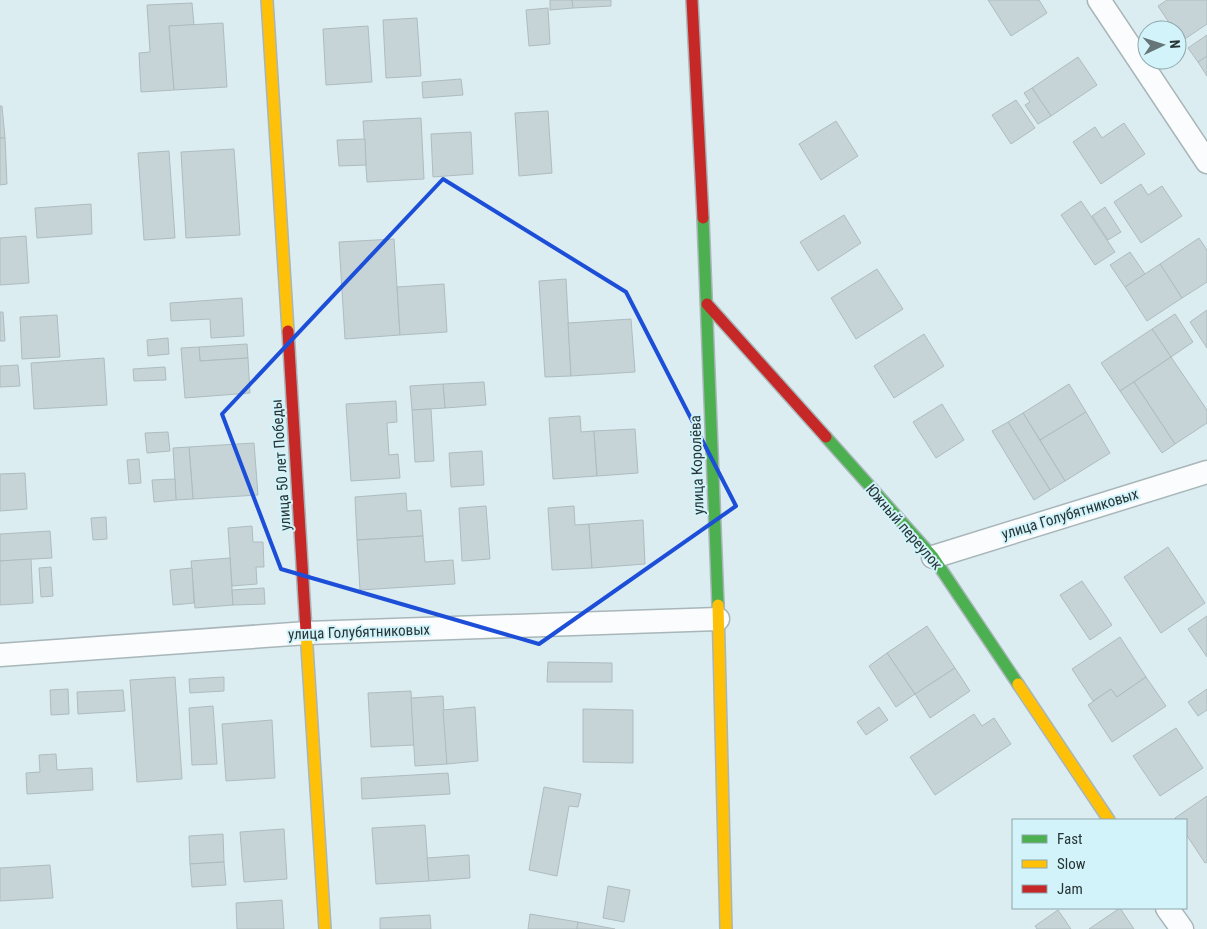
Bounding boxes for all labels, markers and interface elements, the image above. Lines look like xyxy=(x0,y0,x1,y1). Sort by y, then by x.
north arrow xyxy=(1137,20,1187,70)
text: N xyxy=(1167,39,1183,49)
street label: улица 50 лет Победы xyxy=(267,399,295,531)
street label: улица Королёва xyxy=(686,415,708,515)
street label: Южный переулок xyxy=(862,480,946,574)
street label: улица Голубятниковых xyxy=(999,485,1141,543)
street label: улица Голубятниковых xyxy=(288,621,431,643)
legend xyxy=(1012,819,1187,909)
text: Fast xyxy=(1057,830,1082,848)
text: Slow xyxy=(1057,855,1086,873)
text: Jam xyxy=(1057,880,1083,898)

